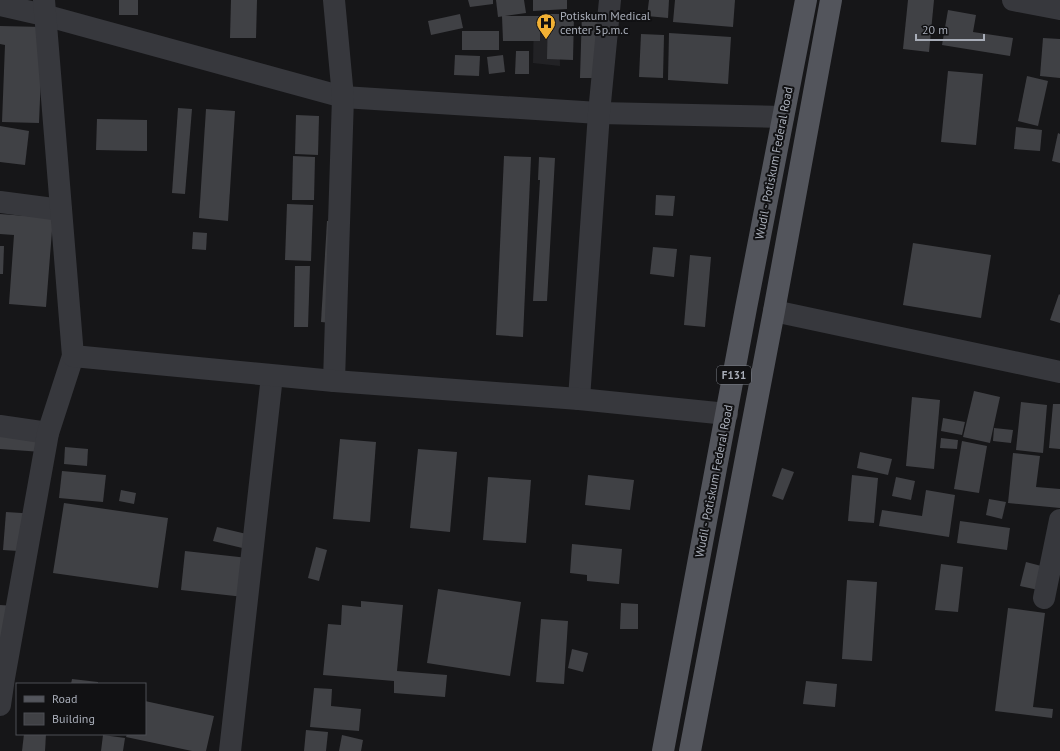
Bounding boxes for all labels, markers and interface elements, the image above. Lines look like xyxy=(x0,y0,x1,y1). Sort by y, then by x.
place label: Potiskum Medical center 5p.m.c xyxy=(560,8,651,37)
hospital icon: Potiskum Medical center 5p.m.c xyxy=(535,12,557,40)
scale bar xyxy=(916,16,984,42)
text: 20 m xyxy=(922,22,948,37)
street label: Wudil - Potiskum Federal Road xyxy=(751,85,796,240)
road number: F131 xyxy=(717,366,751,384)
street label: Wudil - Potiskum Federal Road xyxy=(691,403,736,558)
legend xyxy=(16,683,146,735)
text: Road xyxy=(52,691,77,706)
text: Building xyxy=(52,711,95,726)

